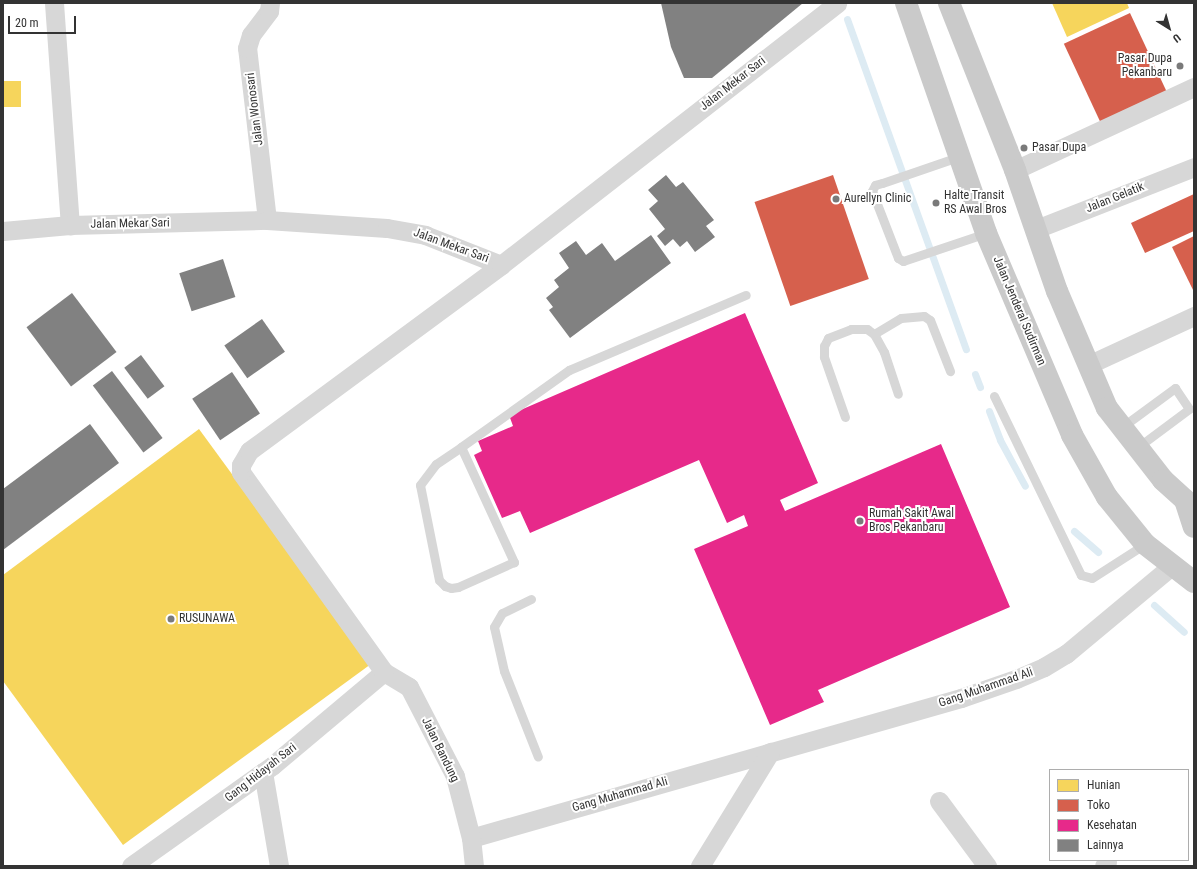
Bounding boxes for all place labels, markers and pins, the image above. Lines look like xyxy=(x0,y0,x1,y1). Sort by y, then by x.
place label: Pasar Dupa Pekanbaru xyxy=(1118,52,1172,80)
marker: Pasar Dupa Pekanbaru xyxy=(1175,61,1185,71)
place label: Pasar Dupa xyxy=(1032,141,1086,155)
marker: Pasar Dupa xyxy=(1019,143,1029,153)
place label: Halte Transit RS Awal Bros xyxy=(944,189,1007,217)
place label: Aurellyn Clinic xyxy=(844,192,911,206)
marker: Aurellyn Clinic xyxy=(831,194,841,204)
marker: Halte Transit RS Awal Bros xyxy=(931,198,941,208)
place label: Rumah Sakit Awal Bros Pekanbaru xyxy=(869,507,954,535)
marker: Rumah Sakit Awal Bros Pekanbaru xyxy=(854,515,866,527)
place label: RUSUNAWA xyxy=(179,612,235,626)
marker: RUSUNAWA xyxy=(166,614,176,624)

